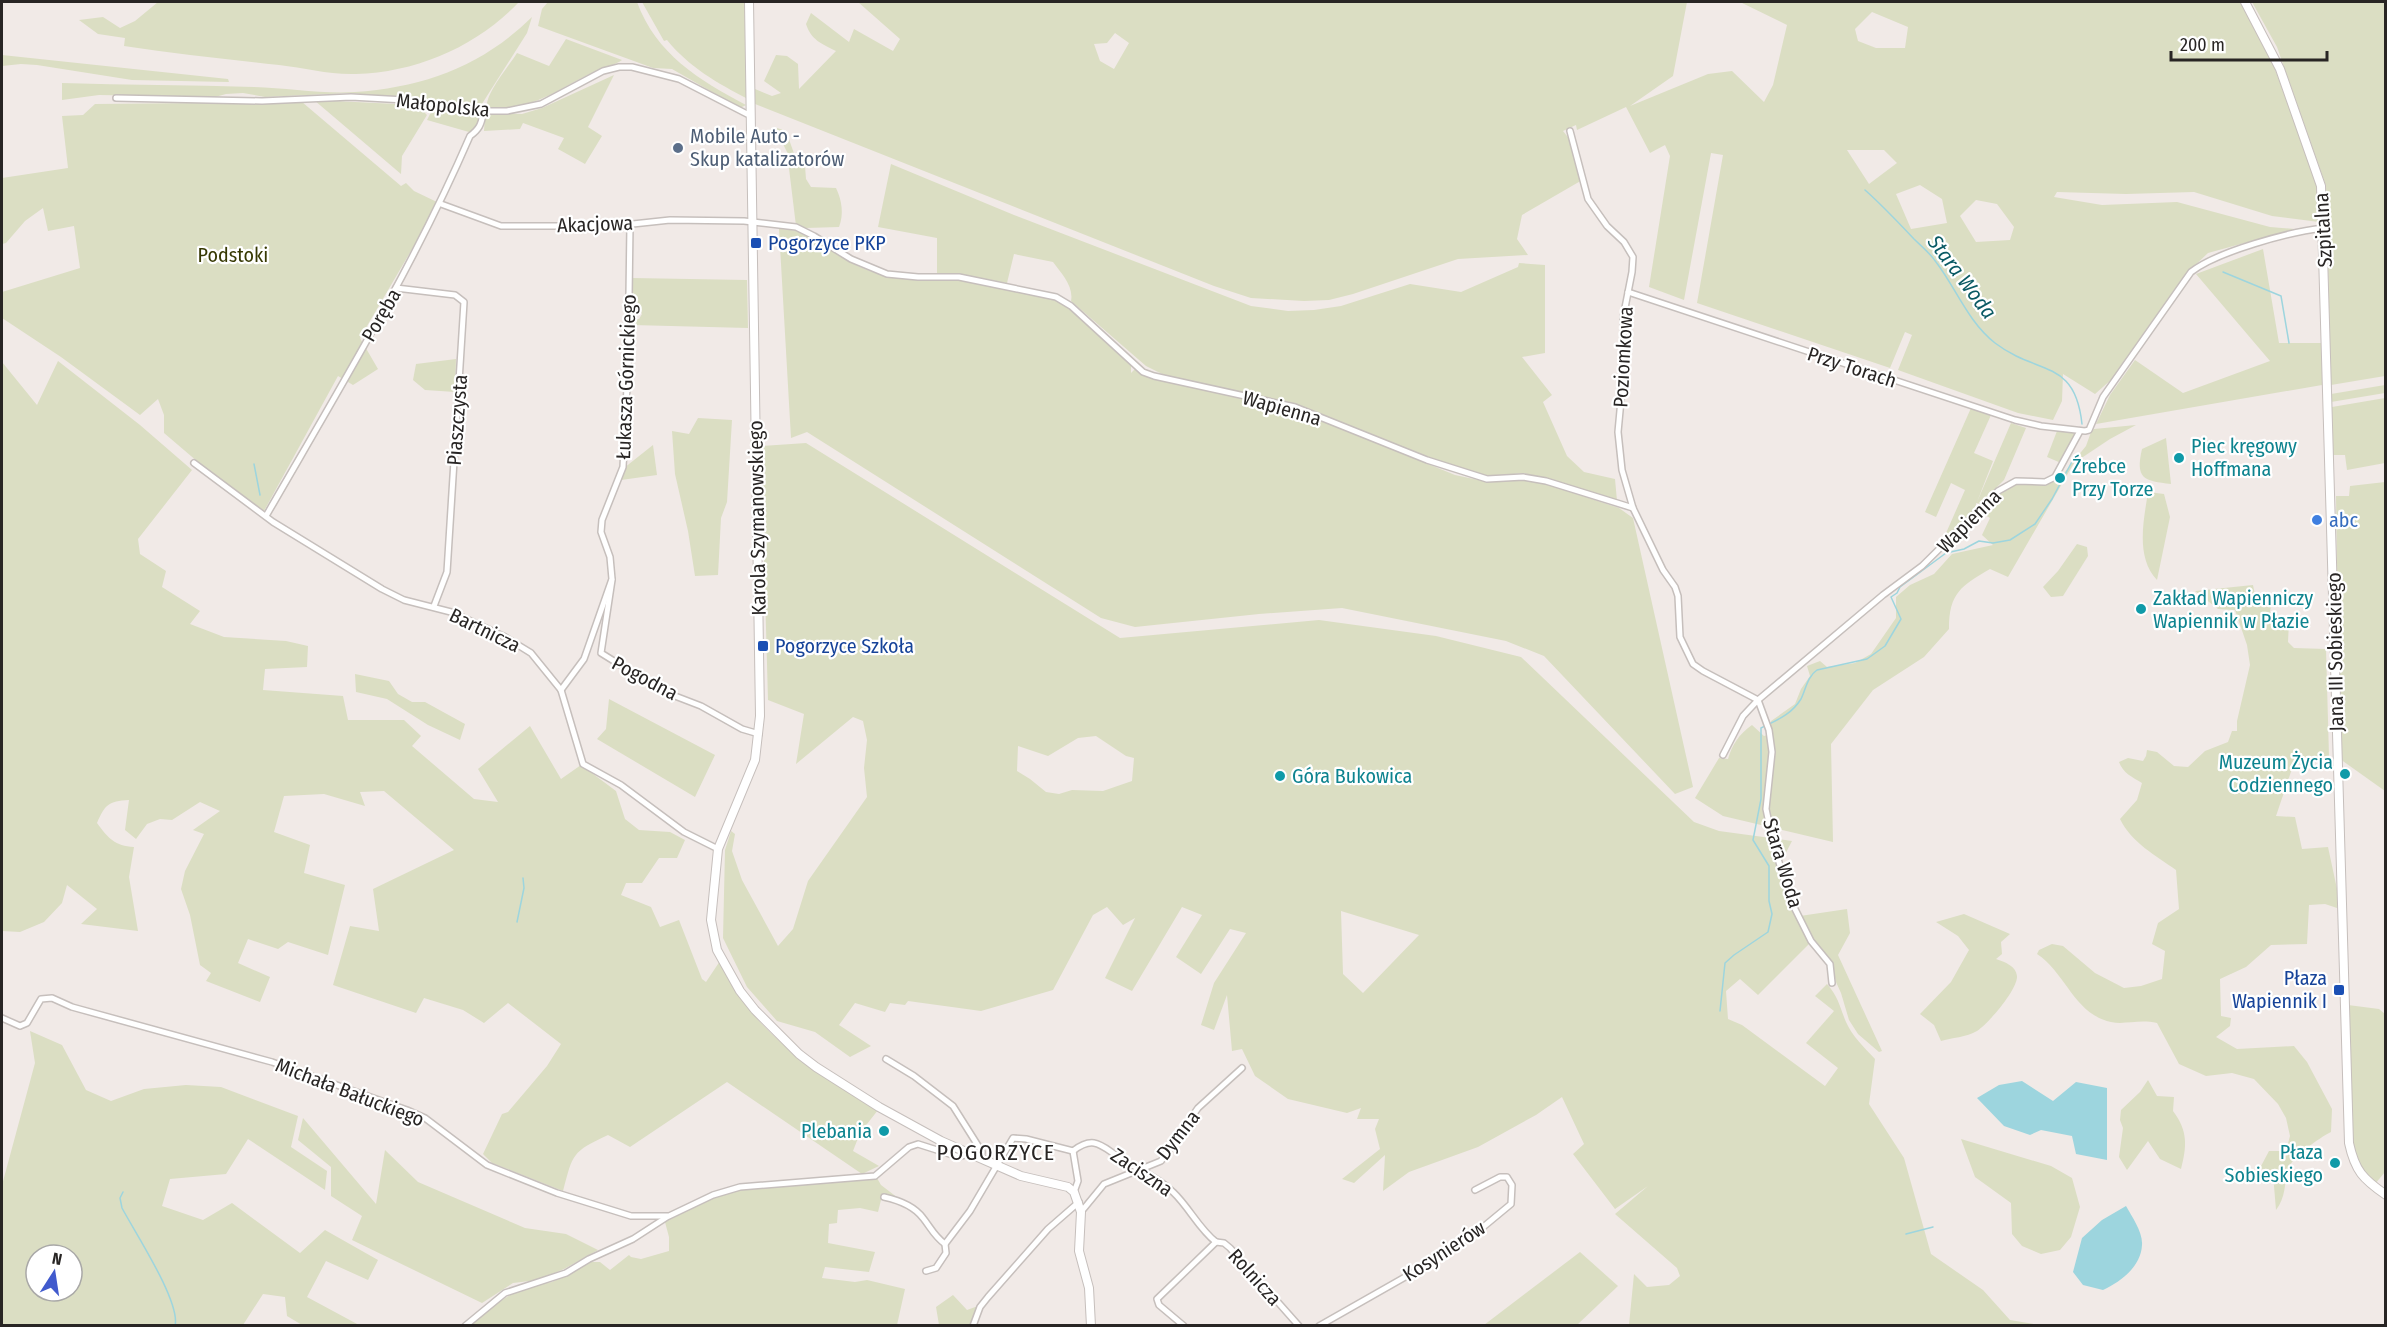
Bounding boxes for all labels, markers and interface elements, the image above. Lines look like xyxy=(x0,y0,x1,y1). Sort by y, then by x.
scale bar xyxy=(2171,24,2327,62)
text: 200 m xyxy=(2180,34,2225,56)
street label: Małopolska xyxy=(395,88,491,122)
place label: Mobile Auto - Skup katalizatorów xyxy=(690,124,844,171)
marker: Mobile Auto - Skup katalizatorów xyxy=(671,141,685,155)
street label: Szpitalna xyxy=(2309,192,2337,268)
street label: Akacjowa xyxy=(557,211,633,237)
water label: Stara Woda xyxy=(1921,229,2002,324)
place label: Pogorzyce PKP xyxy=(768,231,886,255)
marker: Pogorzyce PKP xyxy=(749,236,763,250)
park label: Podstoki xyxy=(198,243,268,267)
street label: Poręba xyxy=(356,284,406,346)
street label: Łukasza Górnickiego xyxy=(611,294,641,460)
street label: Poziomkowa xyxy=(1608,306,1638,408)
street label: Przy Torach xyxy=(1804,341,1900,393)
street label: Piaszczysta xyxy=(442,374,472,466)
street label: Wapienna xyxy=(1240,385,1324,431)
street label: Karola Szymanowskiego xyxy=(743,420,771,616)
place label: Piec kręgowy Hoffmana xyxy=(2191,434,2297,481)
marker: Piec kręgowy Hoffmana xyxy=(2172,451,2186,465)
place label: Źrebce Przy Torze xyxy=(2072,454,2153,501)
marker: Źrebce Przy Torze xyxy=(2053,471,2067,485)
street label: Wapienna xyxy=(1932,484,2006,558)
place label: abc xyxy=(2329,508,2358,532)
marker: abc xyxy=(2310,513,2324,527)
street label: Jana III Sobieskiego xyxy=(2322,572,2348,732)
place label: Zakład Wapienniczy Wapiennik w Płazie xyxy=(2153,586,2313,633)
marker: Zakład Wapienniczy Wapiennik w Płazie xyxy=(2134,602,2148,616)
street label: Bartnicza xyxy=(446,603,524,657)
place label: Pogorzyce Szkoła xyxy=(775,634,914,658)
marker: Pogorzyce Szkoła xyxy=(756,639,770,653)
street label: Pogodna xyxy=(608,651,682,705)
place label: Muzeum Życia Codziennego xyxy=(2219,750,2333,797)
place label: Góra Bukowica xyxy=(1292,764,1412,788)
marker: Muzeum Życia Codziennego xyxy=(2338,767,2352,781)
marker: Góra Bukowica xyxy=(1273,769,1287,783)
street label: Stara Woda xyxy=(1758,815,1808,911)
place label: Płaza Wapiennik I xyxy=(2232,966,2327,1013)
marker: Płaza Wapiennik I xyxy=(2332,983,2346,997)
street label: Michała Bałuckiego xyxy=(272,1053,428,1131)
street label: Dymna xyxy=(1151,1105,1205,1165)
place label: Plebania xyxy=(801,1119,872,1143)
marker: Plebania xyxy=(877,1124,891,1138)
district label: POGORZYCE xyxy=(936,1139,1056,1166)
place label: Płaza Sobieskiego xyxy=(2225,1140,2323,1187)
street label: Zaciszna xyxy=(1107,1143,1177,1201)
marker: Płaza Sobieskiego xyxy=(2328,1156,2342,1170)
street label: Kosynierów xyxy=(1398,1215,1490,1287)
north arrow xyxy=(24,1243,84,1303)
street label: Rolnicza xyxy=(1223,1244,1287,1310)
text: N xyxy=(50,1249,64,1269)

